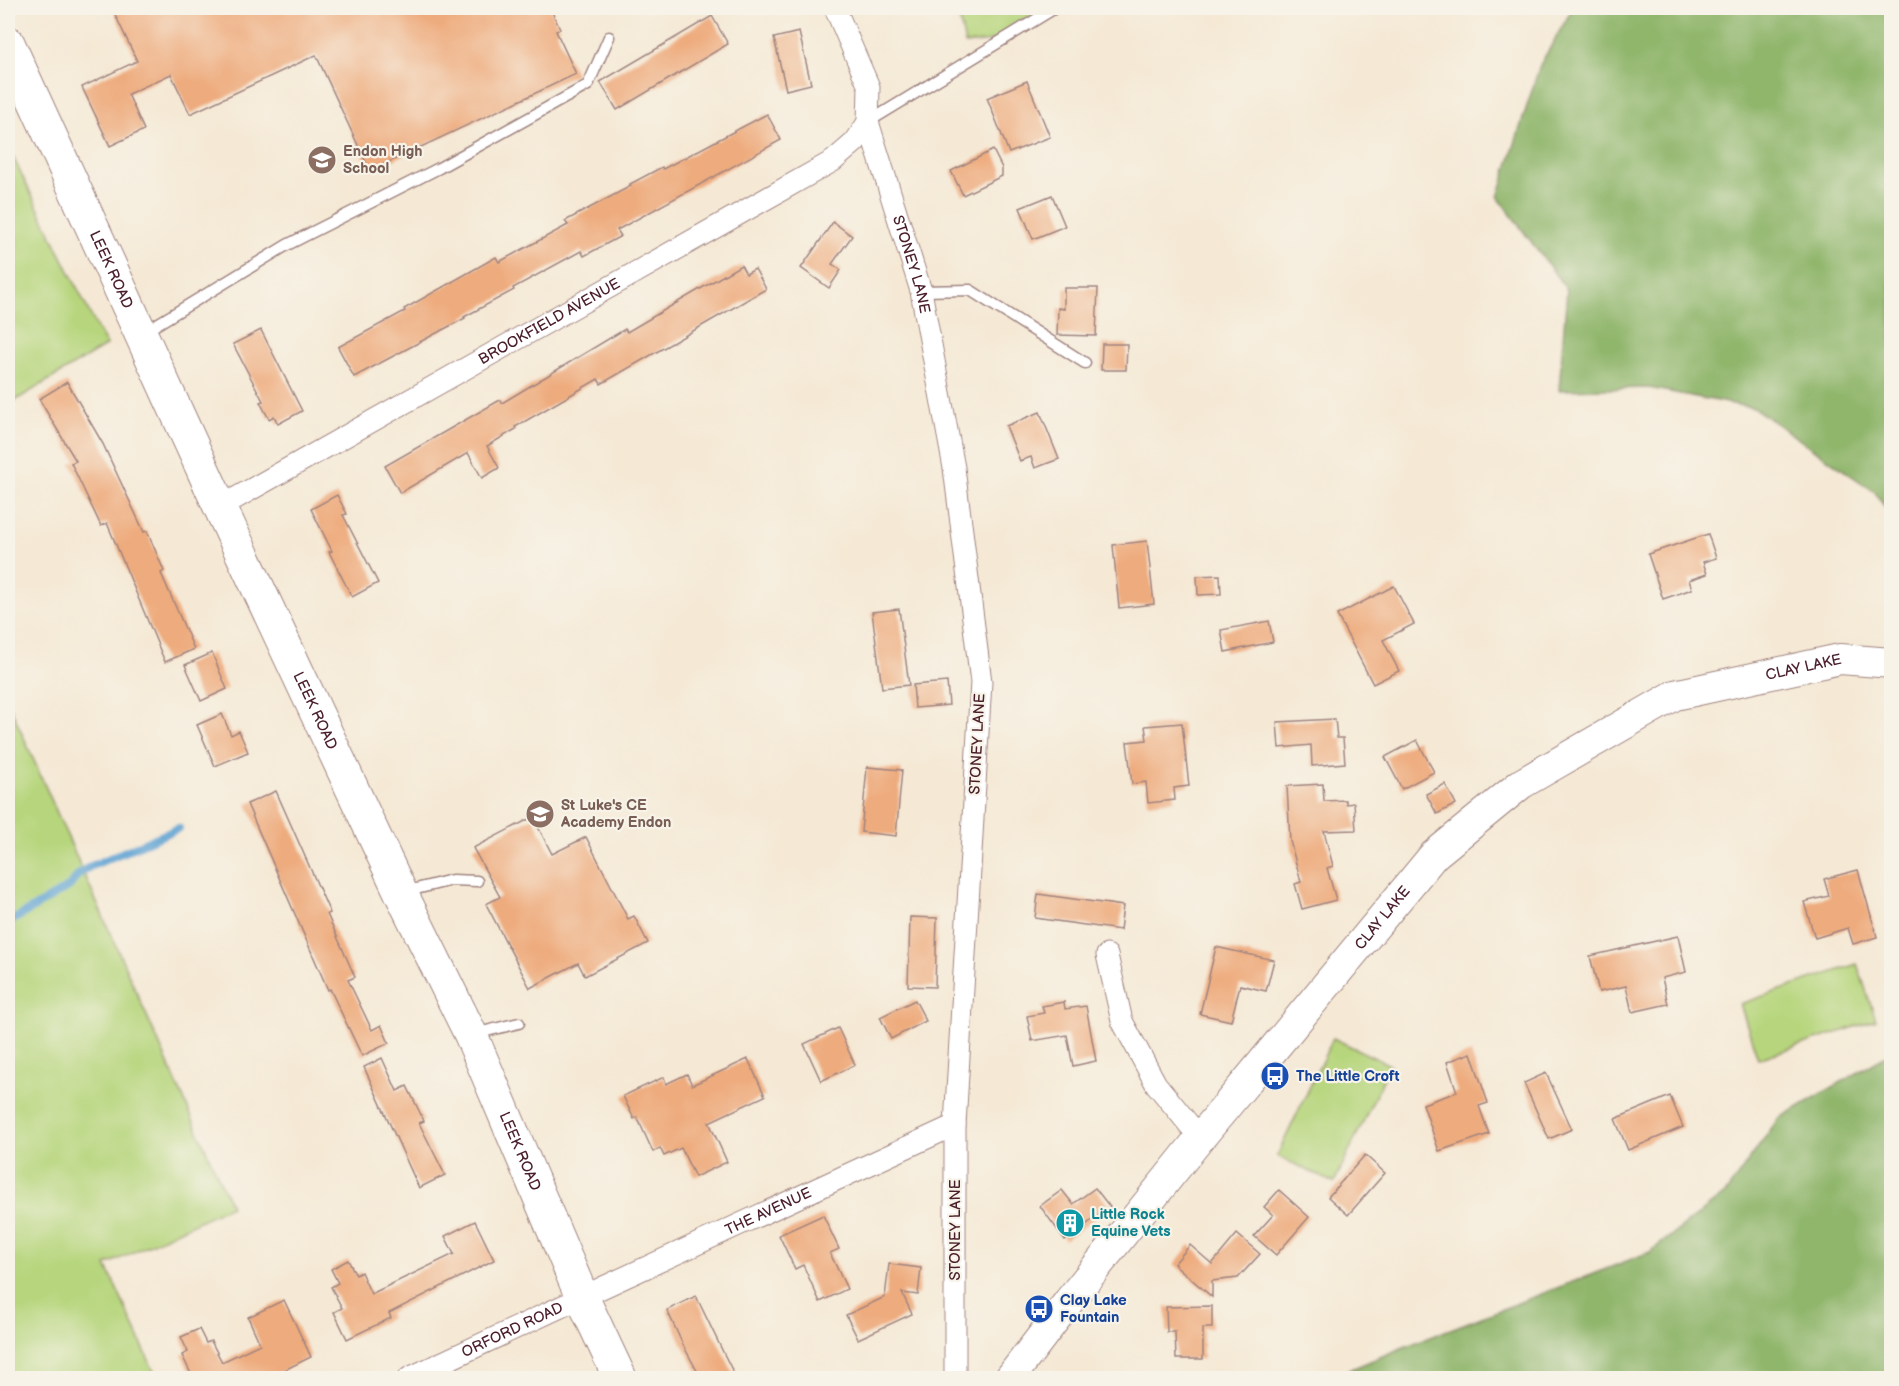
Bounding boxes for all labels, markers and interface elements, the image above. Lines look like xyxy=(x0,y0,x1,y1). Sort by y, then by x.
place label: Endon High School xyxy=(343,142,422,178)
school or university icon: Endon High School xyxy=(306,144,338,176)
street label: STONEY LANE xyxy=(888,213,934,315)
street label: LEEK ROAD xyxy=(85,228,137,312)
street label: BROOKFIELD AVENUE xyxy=(475,274,624,369)
street label: CLAY LAKE xyxy=(1764,650,1843,685)
street label: LEEK ROAD xyxy=(289,669,341,753)
street label: STONEY LANE xyxy=(965,693,990,795)
place label: St Luke's CE Academy Endon xyxy=(560,796,671,832)
school or university icon: St Luke's CE Academy Endon xyxy=(524,798,556,830)
street label: CLAY LAKE xyxy=(1351,882,1415,954)
bus stop icon: The Little Croft xyxy=(1259,1060,1291,1092)
place label: The Little Croft xyxy=(1296,1067,1399,1086)
street label: LEEK ROAD xyxy=(495,1109,545,1194)
street label: STONEY LANE xyxy=(946,1179,965,1281)
street label: THE AVENUE xyxy=(722,1183,815,1240)
place label: Little Rock Equine Vets xyxy=(1091,1205,1171,1241)
building icon: Little Rock Equine Vets xyxy=(1054,1207,1086,1239)
place label: Clay Lake Fountain xyxy=(1060,1291,1127,1327)
bus stop icon: Clay Lake Fountain xyxy=(1023,1293,1055,1325)
street label: ORFORD ROAD xyxy=(459,1298,566,1362)

